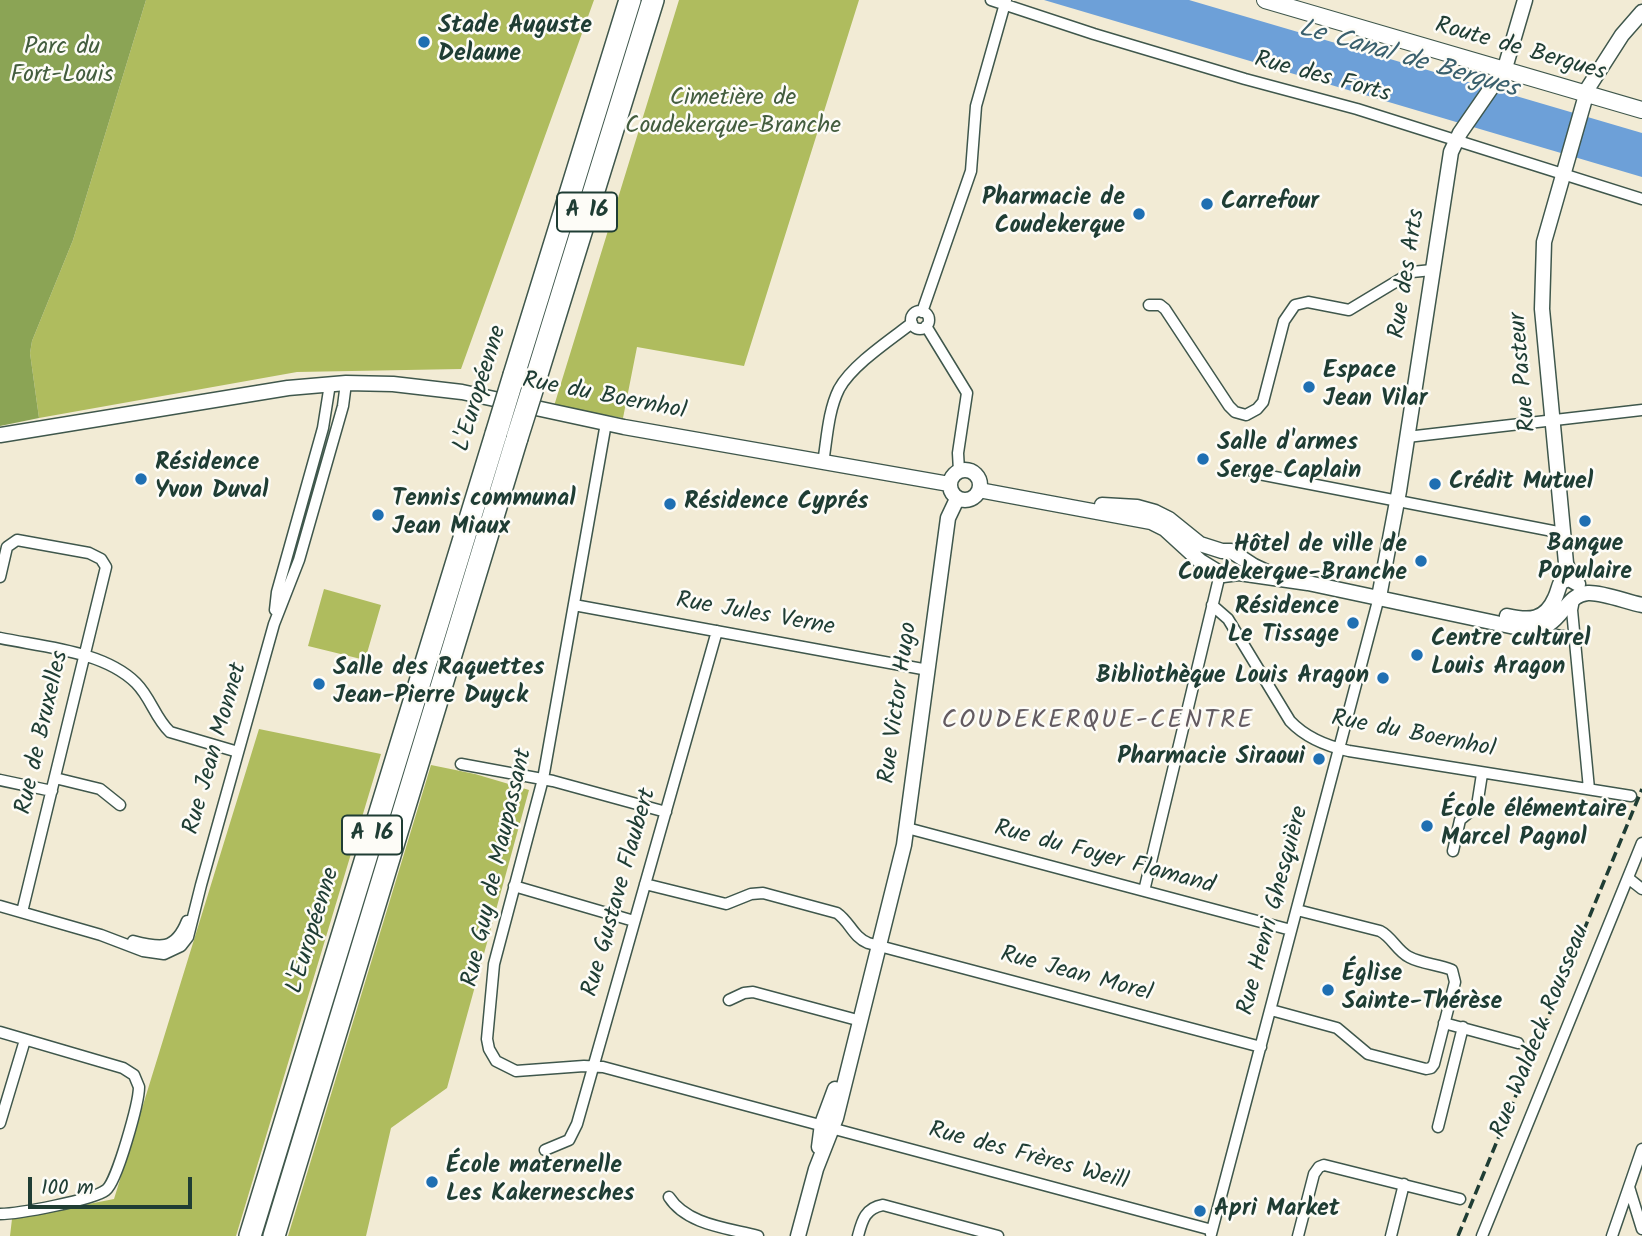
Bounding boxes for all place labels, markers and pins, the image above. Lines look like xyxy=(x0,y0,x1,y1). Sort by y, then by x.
place label: Stade Auguste Delaune xyxy=(438,14,592,70)
marker: Stade Auguste Delaune xyxy=(416,34,432,50)
place label: Pharmacie de Coudekerque xyxy=(982,186,1125,242)
place label: Carrefour xyxy=(1221,190,1319,218)
marker: Carrefour xyxy=(1199,196,1215,212)
marker: Pharmacie de Coudekerque xyxy=(1131,206,1147,222)
place label: Espace Jean Vilar xyxy=(1323,359,1427,415)
marker: Espace Jean Vilar xyxy=(1301,379,1317,395)
place label: Salle d'armes Serge Caplain xyxy=(1217,431,1361,487)
place label: Résidence Yvon Duval xyxy=(155,451,268,507)
marker: Salle d'armes Serge Caplain xyxy=(1195,451,1211,467)
place label: Crédit Mutuel xyxy=(1449,470,1593,498)
marker: Résidence Yvon Duval xyxy=(133,471,149,487)
marker: Crédit Mutuel xyxy=(1427,476,1443,492)
place label: Tennis communal Jean Miaux xyxy=(392,487,576,543)
place label: Résidence Cyprés xyxy=(684,490,868,518)
marker: Résidence Cyprés xyxy=(662,496,678,512)
marker: Tennis communal Jean Miaux xyxy=(370,507,386,523)
marker: Banque Populaire xyxy=(1577,513,1593,529)
place label: Banque Populaire xyxy=(1538,532,1632,588)
place label: Hôtel de ville de Coudekerque-Branche xyxy=(1178,533,1407,589)
marker: Hôtel de ville de Coudekerque-Branche xyxy=(1413,553,1429,569)
place label: Résidence Le Tissage xyxy=(1228,595,1339,651)
marker: Résidence Le Tissage xyxy=(1345,615,1361,631)
place label: Centre culturel Louis Aragon xyxy=(1431,627,1590,683)
marker: Centre culturel Louis Aragon xyxy=(1409,647,1425,663)
place label: Salle des Raquettes Jean-Pierre Duyck xyxy=(333,656,544,712)
place label: Bibliothèque Louis Aragon xyxy=(1096,664,1369,692)
marker: Bibliothèque Louis Aragon xyxy=(1375,670,1391,686)
marker: Salle des Raquettes Jean-Pierre Duyck xyxy=(311,676,327,692)
place label: Pharmacie Siraoui xyxy=(1117,745,1305,773)
marker: Pharmacie Siraoui xyxy=(1311,751,1327,767)
place label: École élémentaire Marcel Pagnol xyxy=(1441,798,1627,854)
marker: École élémentaire Marcel Pagnol xyxy=(1419,818,1435,834)
place label: Église Sainte-Thérèse xyxy=(1342,962,1502,1018)
marker: Église Sainte-Thérèse xyxy=(1320,982,1336,998)
place label: École maternelle Les Kakernesches xyxy=(446,1154,635,1210)
marker: École maternelle Les Kakernesches xyxy=(424,1174,440,1190)
place label: Apri Market xyxy=(1214,1197,1340,1225)
marker: Apri Market xyxy=(1192,1203,1208,1219)

